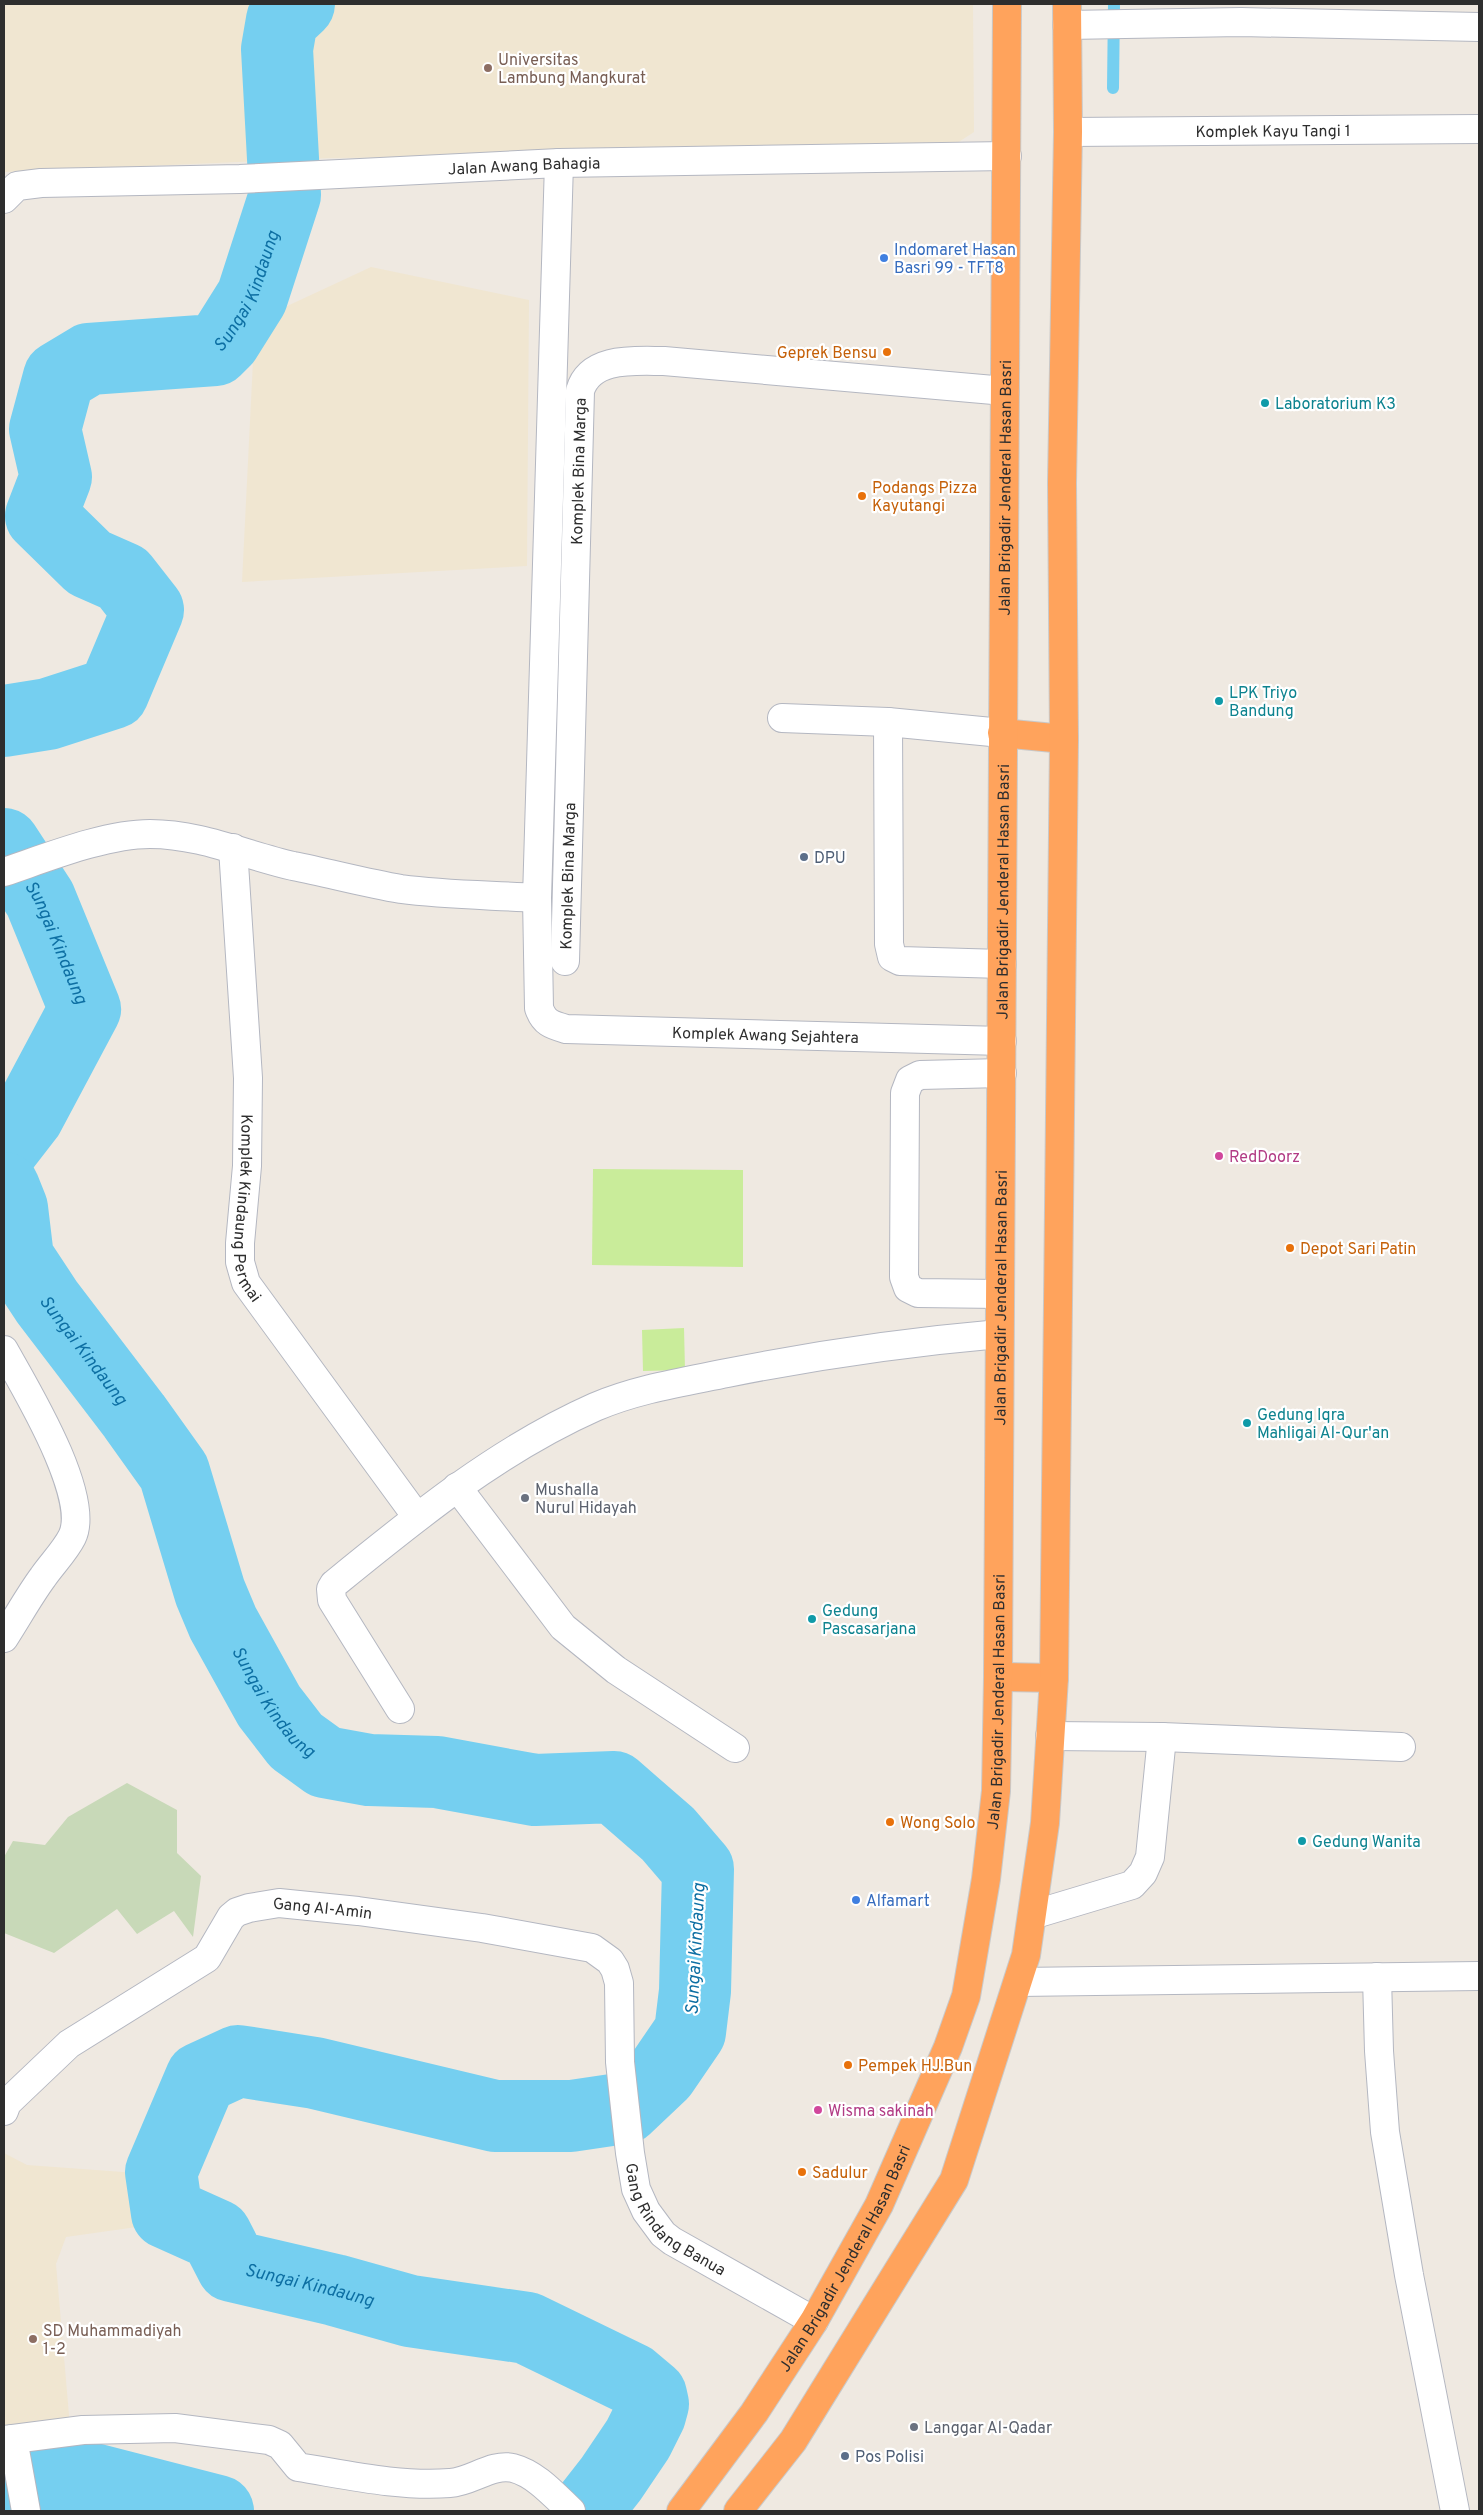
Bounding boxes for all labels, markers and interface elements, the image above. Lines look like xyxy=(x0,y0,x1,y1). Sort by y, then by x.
place label: Universitas Lambung Mangkurat xyxy=(498,51,646,89)
marker: Universitas Lambung Mangkurat xyxy=(482,62,494,74)
street label: Komplek Kayu Tangi 1 xyxy=(1195,122,1351,143)
street label: Jalan Awang Bahagia xyxy=(447,154,601,181)
water label: Sungai Kindaung xyxy=(209,228,286,358)
place label: Indomaret Hasan Basri 99 - TFT8 xyxy=(894,241,1016,279)
marker: Indomaret Hasan Basri 99 - TFT8 xyxy=(878,252,890,264)
place label: Geprek Bensu xyxy=(777,344,877,364)
marker: Geprek Bensu xyxy=(881,346,893,358)
street label: Jalan Brigadir Jenderal Hasan Basri xyxy=(996,360,1017,616)
place label: Laboratorium K3 xyxy=(1275,395,1396,415)
street label: Komplek Bina Marga xyxy=(568,397,592,545)
marker: Laboratorium K3 xyxy=(1259,397,1271,409)
place label: Podangs Pizza Kayutangi xyxy=(872,479,977,517)
marker: Podangs Pizza Kayutangi xyxy=(856,490,868,502)
place label: LPK Triyo Bandung xyxy=(1229,684,1297,722)
marker: LPK Triyo Bandung xyxy=(1213,695,1225,707)
street label: Jalan Brigadir Jenderal Hasan Basri xyxy=(994,764,1015,1020)
street label: Komplek Bina Marga xyxy=(557,802,581,950)
place label: DPU xyxy=(814,849,846,869)
marker: DPU xyxy=(798,851,810,863)
water label: Sungai Kindaung xyxy=(18,877,92,1008)
street label: Komplek Awang Sejahtera xyxy=(672,1024,859,1049)
street label: Komplek Kindaung Permai xyxy=(228,1114,265,1307)
place label: RedDoorz xyxy=(1229,1148,1300,1168)
marker: RedDoorz xyxy=(1213,1150,1225,1162)
street label: Jalan Brigadir Jenderal Hasan Basri xyxy=(991,1170,1013,1426)
place label: Depot Sari Patin xyxy=(1300,1240,1416,1260)
marker: Depot Sari Patin xyxy=(1284,1242,1296,1254)
water label: Sungai Kindaung xyxy=(33,1292,132,1411)
place label: Gedung Iqra Mahligai Al-Qur'an xyxy=(1257,1406,1389,1444)
marker: Gedung Iqra Mahligai Al-Qur'an xyxy=(1241,1417,1253,1429)
place label: Mushalla Nurul Hidayah xyxy=(535,1481,637,1519)
marker: Mushalla Nurul Hidayah xyxy=(519,1492,531,1504)
street label: Jalan Brigadir Jenderal Hasan Basri xyxy=(984,1574,1011,1831)
place label: Gedung Pascasarjana xyxy=(822,1602,916,1640)
marker: Gedung Pascasarjana xyxy=(806,1613,818,1625)
water label: Sungai Kindaung xyxy=(225,1643,319,1764)
place label: Wong Solo xyxy=(900,1814,975,1834)
marker: Wong Solo xyxy=(884,1816,896,1828)
place label: Gedung Wanita xyxy=(1312,1833,1421,1853)
marker: Gedung Wanita xyxy=(1296,1835,1308,1847)
water label: Sungai Kindaung xyxy=(682,1882,711,2016)
place label: Alfamart xyxy=(866,1892,930,1912)
street label: Gang Al-Amin xyxy=(272,1894,373,1925)
marker: Alfamart xyxy=(850,1894,862,1906)
place label: Pempek HJ.Bun xyxy=(858,2057,972,2077)
marker: Pempek HJ.Bun xyxy=(842,2059,854,2071)
place label: Wisma sakinah xyxy=(828,2102,934,2122)
marker: Wisma sakinah xyxy=(812,2104,824,2116)
street label: Jalan Brigadir Jenderal Hasan Basri xyxy=(776,2142,916,2376)
street label: Gang Rindang Banua xyxy=(620,2162,729,2281)
place label: Sadulur xyxy=(812,2164,868,2184)
marker: Sadulur xyxy=(796,2166,808,2178)
water label: Sungai Kindaung xyxy=(242,2259,377,2313)
place label: SD Muhammadiyah 1-2 xyxy=(43,2322,182,2360)
marker: SD Muhammadiyah 1-2 xyxy=(27,2333,39,2345)
place label: Langgar Al-Qadar xyxy=(924,2419,1052,2439)
marker: Langgar Al-Qadar xyxy=(908,2421,920,2433)
place label: Pos Polisi xyxy=(855,2448,924,2468)
marker: Pos Polisi xyxy=(839,2450,851,2462)

